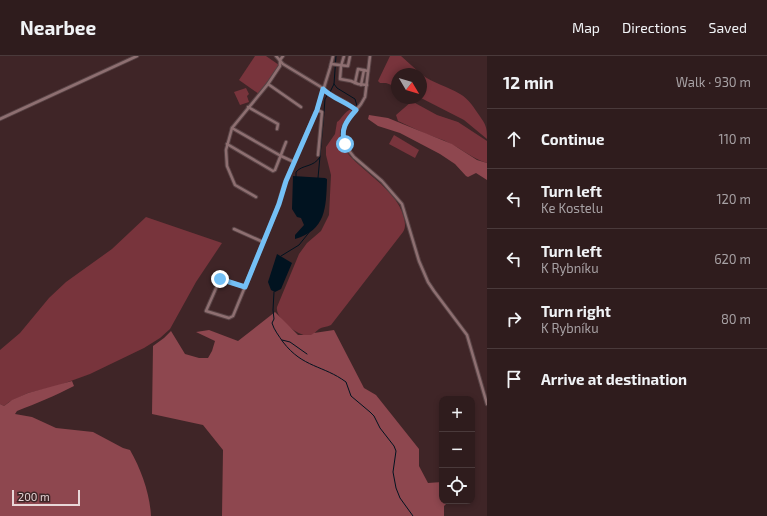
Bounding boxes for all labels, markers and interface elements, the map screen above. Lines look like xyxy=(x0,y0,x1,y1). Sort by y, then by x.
text: Nearbee xyxy=(20,16,96,39)
text: Map xyxy=(572,19,600,36)
text: Directions xyxy=(622,19,687,36)
text: Saved xyxy=(709,19,747,36)
north arrow xyxy=(391,68,427,104)
text: 12 min xyxy=(503,72,554,92)
text: Walk · 930 m xyxy=(676,74,751,90)
icon: ahead xyxy=(503,128,525,150)
text: Continue xyxy=(541,130,604,148)
text: 110 m xyxy=(719,131,751,147)
route start xyxy=(336,135,354,153)
text: Turn left xyxy=(541,182,602,200)
icon: left xyxy=(503,188,525,210)
text: 120 m xyxy=(716,191,751,207)
text: Ke Kostelu xyxy=(541,200,603,216)
text: Turn left xyxy=(541,242,602,260)
icon: left xyxy=(503,248,525,270)
text: 620 m xyxy=(714,251,751,267)
text: K Rybníku xyxy=(541,260,599,276)
route end xyxy=(211,270,229,288)
text: Turn right xyxy=(541,302,611,320)
icon: right xyxy=(503,308,525,330)
text: 80 m xyxy=(721,311,751,327)
text: K Rybníku xyxy=(541,320,599,336)
icon: arrive xyxy=(503,368,525,390)
text: Arrive at destination xyxy=(541,370,687,388)
map controls xyxy=(439,396,475,504)
button: + xyxy=(439,396,475,432)
button: − xyxy=(439,432,475,468)
button: locate xyxy=(439,468,475,504)
scale bar xyxy=(12,488,80,507)
text: 200 m xyxy=(18,490,50,503)

